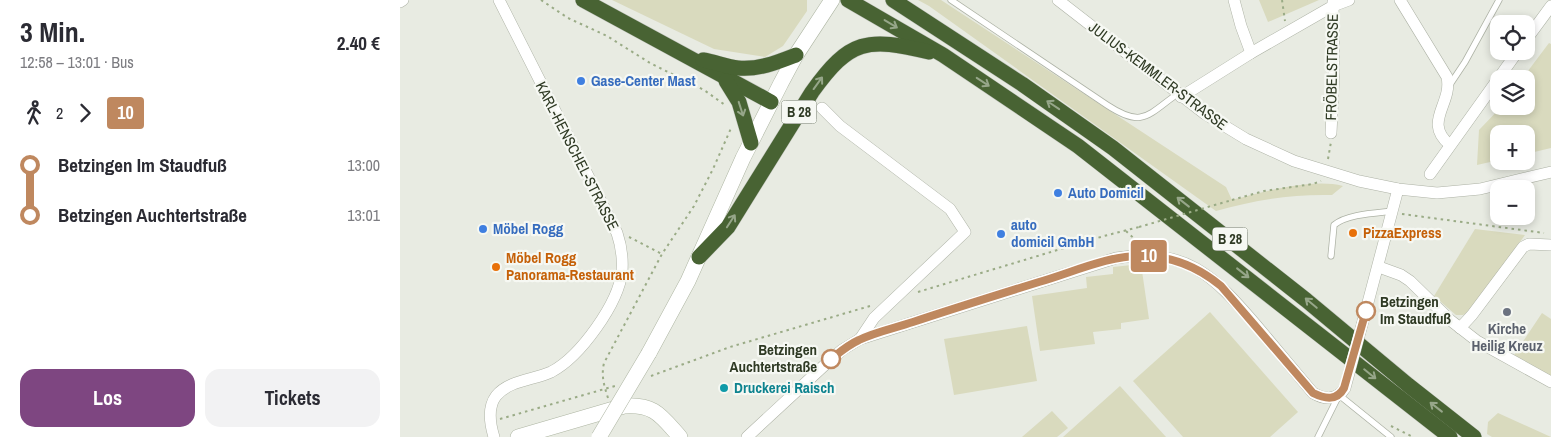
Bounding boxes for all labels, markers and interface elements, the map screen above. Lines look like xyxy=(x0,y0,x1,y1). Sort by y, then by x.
text: 3 Min. xyxy=(20,13,85,51)
street label: FRÖBELSTRASSE xyxy=(1320,13,1343,120)
map controls xyxy=(1490,15,1535,225)
button: locate xyxy=(1490,15,1535,60)
street label: JULIUS-KEMMLER-STRASSE xyxy=(1085,16,1232,135)
one-way arrow xyxy=(883,20,897,30)
text: 2.40 € xyxy=(337,30,380,56)
text: 12:58 – 13:01 · Bus xyxy=(20,51,134,73)
place label: Gase-Center Mast xyxy=(591,70,696,91)
button: layers xyxy=(1490,70,1535,115)
marker: Gase-Center Mast xyxy=(575,75,587,87)
one-way arrow xyxy=(813,76,823,90)
one-way arrow xyxy=(976,77,990,87)
street label: KARL-HENSCHEL-STRASSE xyxy=(531,78,624,234)
icon: walk xyxy=(20,99,48,127)
icon: forward xyxy=(71,99,99,127)
text: 10 xyxy=(117,100,134,125)
one-way arrow xyxy=(736,100,746,116)
road number: B 28 xyxy=(782,100,816,124)
one-way arrow xyxy=(1046,100,1060,110)
text: 2 xyxy=(56,102,63,124)
button: + xyxy=(1490,125,1535,170)
text: Betzingen Im Staudfuß xyxy=(58,152,227,178)
text: 13:00 xyxy=(347,154,380,176)
button: − xyxy=(1490,180,1535,225)
place label: Auto Domicil xyxy=(1068,182,1144,203)
marker: Auto Domicil xyxy=(1052,187,1064,199)
one-way arrow xyxy=(1177,197,1190,208)
text: Betzingen Auchtertstraße xyxy=(58,202,247,228)
text: 13:01 xyxy=(347,204,380,226)
one-way arrow xyxy=(726,214,736,228)
place label: auto domicil GmbH xyxy=(1011,214,1094,252)
place label: Möbel Rogg xyxy=(493,218,564,239)
place label: PizzaExpress xyxy=(1363,222,1442,243)
marker: Möbel Rogg xyxy=(477,223,489,235)
marker: PizzaExpress xyxy=(1347,227,1359,239)
marker: auto domicil GmbH xyxy=(995,228,1007,240)
road number: B 28 xyxy=(1212,228,1248,250)
line badge: 10 xyxy=(1126,240,1172,272)
text: 10 xyxy=(1141,243,1157,268)
place label: Möbel Rogg Panorama-Restaurant xyxy=(506,247,634,285)
marker: Möbel Rogg Panorama-Restaurant xyxy=(490,261,502,273)
one-way arrow xyxy=(1236,268,1250,278)
place label: Betzingen Im Staudfuß xyxy=(1380,291,1452,329)
one-way arrow xyxy=(1304,298,1317,309)
marker: Betzingen Im Staudfuß xyxy=(1356,301,1376,321)
marker: Kirche Heilig Kreuz xyxy=(1501,306,1513,318)
place label: Kirche Heilig Kreuz xyxy=(1471,318,1543,356)
place label: Betzingen Auchtertstraße xyxy=(730,339,817,377)
marker: Betzingen Auchtertstraße xyxy=(821,349,841,369)
one-way arrow xyxy=(1363,368,1376,379)
button: Los xyxy=(20,369,195,427)
button: Tickets xyxy=(205,369,380,427)
place label: Druckerei Raisch xyxy=(734,377,835,398)
marker: Druckerei Raisch xyxy=(718,382,730,394)
one-way arrow xyxy=(1429,402,1443,412)

